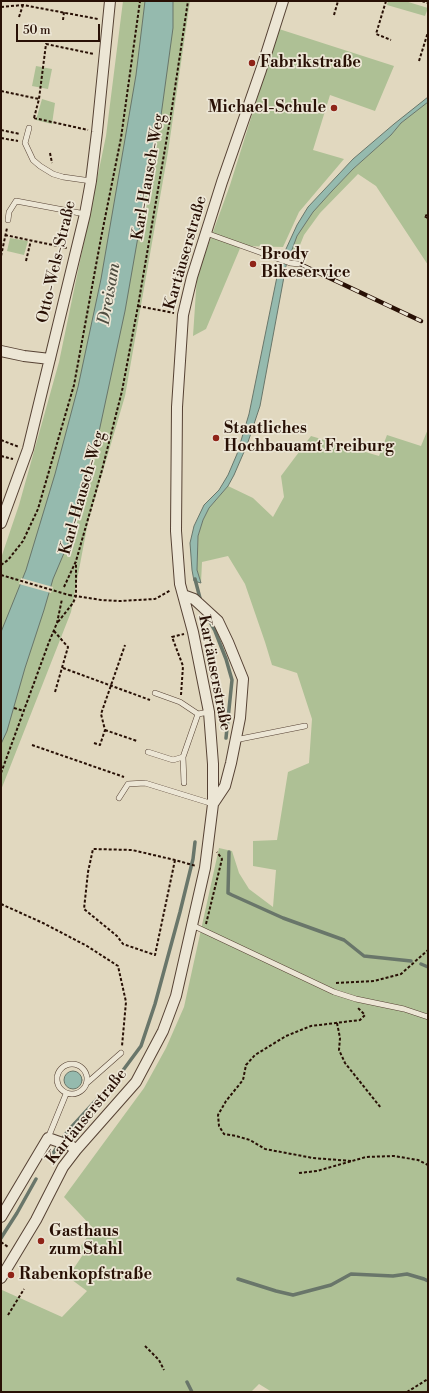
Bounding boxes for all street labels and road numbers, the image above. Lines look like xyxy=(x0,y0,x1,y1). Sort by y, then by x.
street label: Karl-Hausch-Weg xyxy=(128,112,170,242)
street label: Kartäuserstraße xyxy=(161,194,211,312)
street label: Otto-Wels-Straße xyxy=(34,199,80,325)
street label: Karl-Hausch-Weg xyxy=(56,429,110,557)
street label: Kartäuserstraße xyxy=(193,613,235,733)
street label: Kartäuserstraße xyxy=(43,1065,131,1169)

